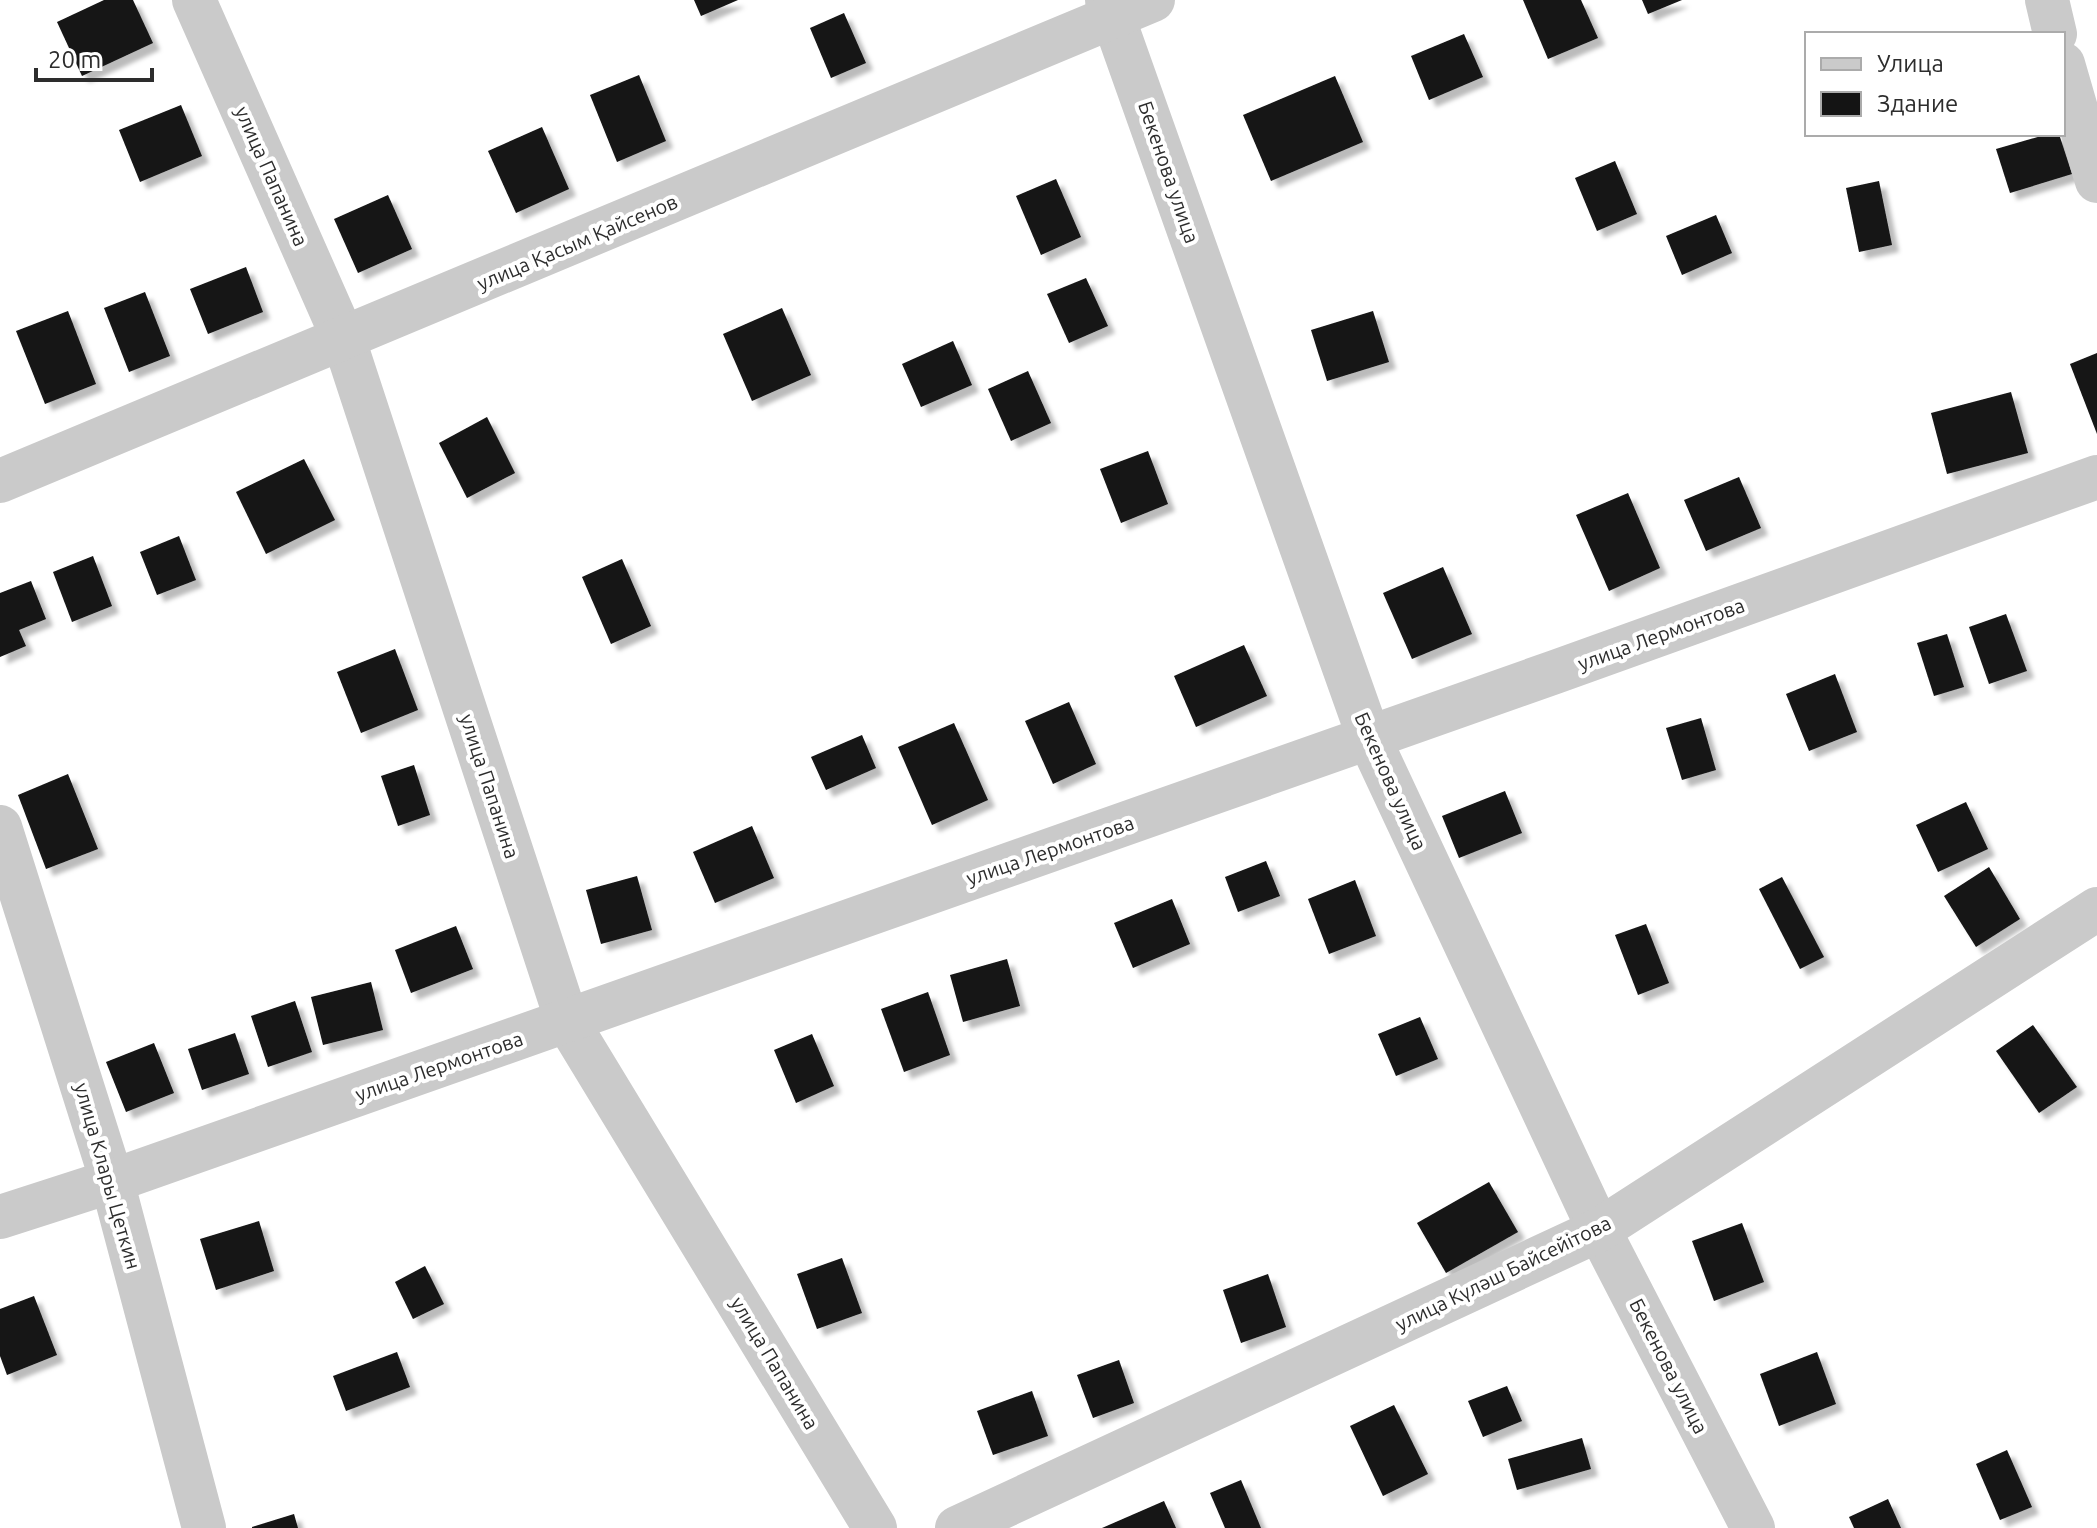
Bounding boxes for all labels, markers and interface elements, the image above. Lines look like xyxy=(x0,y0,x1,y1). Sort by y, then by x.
scale bar xyxy=(36,32,152,82)
legend xyxy=(1805,32,2065,136)
text: 20 m xyxy=(48,46,101,73)
text: Улица xyxy=(1877,50,1944,77)
text: Здание xyxy=(1877,90,1958,117)
street label: Бекенова улица xyxy=(1134,98,1204,246)
street label: улица Папанина xyxy=(231,103,313,249)
street label: улица Қасым Қайсенов xyxy=(473,189,681,295)
street label: улица Лермонтова xyxy=(1574,593,1748,675)
street label: Бекенова улица xyxy=(1350,709,1432,853)
street label: улица Папанина xyxy=(456,711,524,861)
street label: улица Лермонтова xyxy=(963,811,1137,889)
street label: улица Лермонтова xyxy=(352,1027,526,1105)
street label: улица Клары Цеткин xyxy=(70,1080,146,1272)
street label: улица Күләш Байсейітова xyxy=(1391,1211,1615,1335)
street label: улица Папанина xyxy=(726,1293,824,1433)
street label: Бекенова улица xyxy=(1625,1295,1713,1437)

